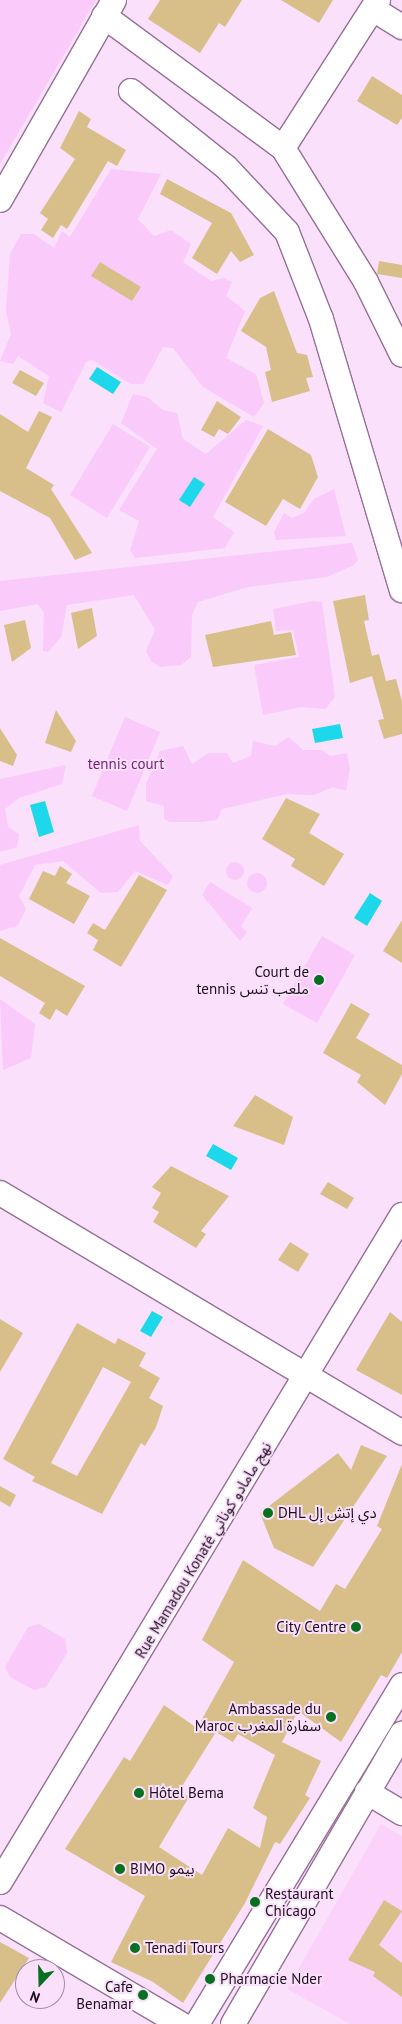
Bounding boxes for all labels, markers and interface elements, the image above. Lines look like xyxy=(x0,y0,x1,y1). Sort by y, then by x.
park label: tennis court xyxy=(88,755,164,773)
place label: Court de tennis ملعب تنس xyxy=(196,962,309,997)
marker: Court de tennis ملعب تنس xyxy=(313,974,325,986)
street label: Rue Mamadou Konaté نهج مامادو كوناتي xyxy=(131,1439,275,1661)
place label: DHL دي إتش إل xyxy=(278,1504,377,1522)
marker: DHL دي إتش إل xyxy=(262,1507,274,1519)
place label: City Centre xyxy=(276,1618,346,1636)
marker: City Centre xyxy=(350,1621,362,1633)
place label: Ambassade du Maroc سفارة المغرب xyxy=(194,1699,321,1734)
marker: Ambassade du Maroc سفارة المغرب xyxy=(325,1711,337,1723)
place label: Hôtel Bema xyxy=(149,1784,224,1802)
marker: Hôtel Bema xyxy=(133,1787,145,1799)
place label: BIMO بيمو xyxy=(130,1860,195,1878)
marker: BIMO بيمو xyxy=(114,1863,126,1875)
place label: Restaurant Chicago xyxy=(265,1884,334,1919)
marker: Restaurant Chicago xyxy=(249,1896,261,1908)
place label: Tenadi Tours xyxy=(145,1939,225,1957)
marker: Tenadi Tours xyxy=(129,1942,141,1954)
north arrow xyxy=(15,1959,65,2009)
place label: Pharmacie Nder xyxy=(220,1970,322,1988)
marker: Pharmacie Nder xyxy=(204,1973,216,1985)
place label: Cafe Benamar xyxy=(76,1977,133,2012)
text: N xyxy=(27,1987,43,2007)
marker: Cafe Benamar xyxy=(137,1989,149,2001)

